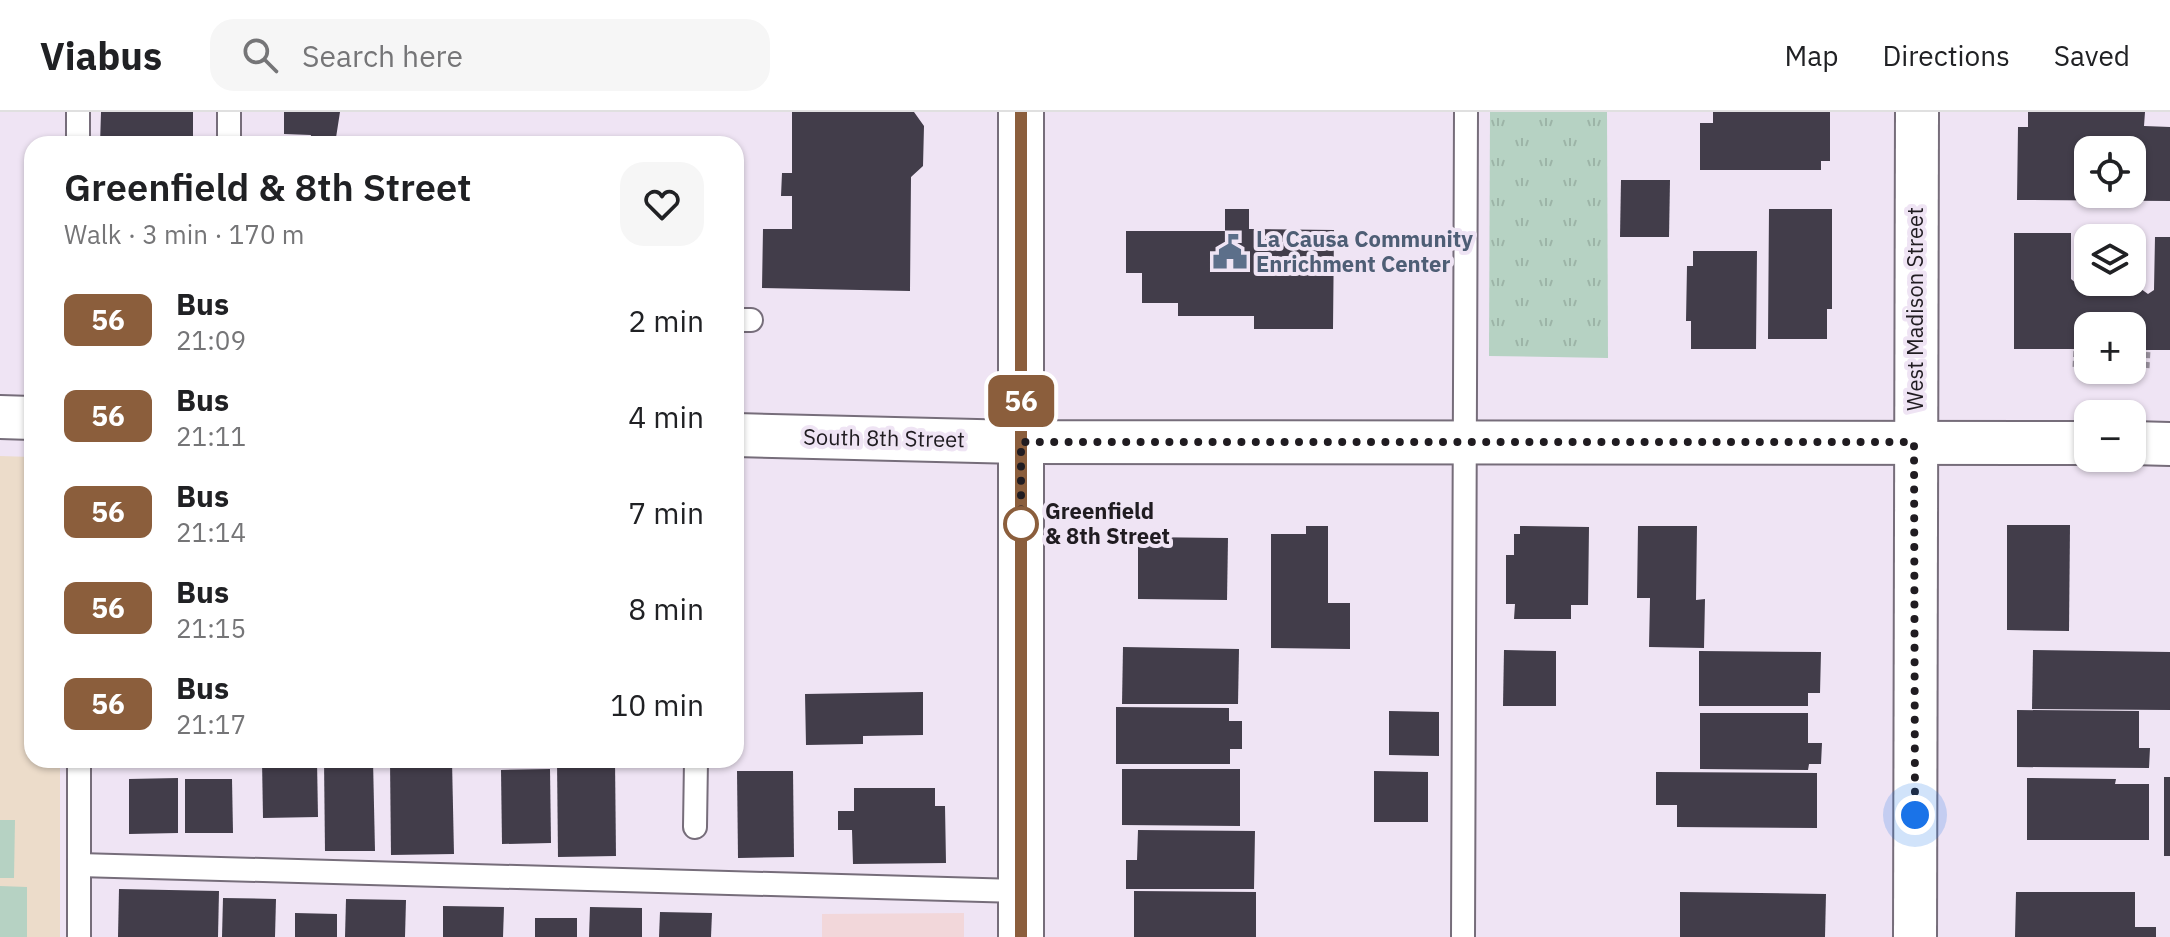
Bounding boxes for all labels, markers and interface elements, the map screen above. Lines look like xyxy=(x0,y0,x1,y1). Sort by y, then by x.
search box xyxy=(210,19,770,91)
text: Viabus xyxy=(40,31,162,80)
icon: search xyxy=(238,33,282,77)
text: Search here xyxy=(302,36,463,75)
text: Map xyxy=(1784,37,1838,74)
text: Directions xyxy=(1882,37,2010,74)
text: Saved xyxy=(2054,37,2130,74)
map controls xyxy=(2074,136,2146,472)
button: locate xyxy=(2074,136,2146,208)
text: Greenfield & 8th Street xyxy=(64,162,471,211)
button: heart xyxy=(620,162,704,246)
street label: West Madison Street xyxy=(1900,207,1929,411)
text: Walk · 3 min · 170 m xyxy=(64,217,304,251)
place label: La Causa Community Enrichment Center xyxy=(1256,224,1473,278)
button: layers xyxy=(2074,224,2146,296)
public building icon: La Causa Community Enrichment Center xyxy=(1211,233,1249,271)
text: Bus xyxy=(176,284,229,323)
text: 56 xyxy=(91,301,125,338)
text: 2 min xyxy=(628,301,704,340)
button: + xyxy=(2074,312,2146,384)
text: 21:09 xyxy=(176,323,246,357)
line badge: 56 xyxy=(985,375,1057,427)
text: Bus xyxy=(176,380,229,419)
text: 56 xyxy=(1004,382,1038,419)
text: 56 xyxy=(91,397,125,434)
text: 4 min xyxy=(628,397,704,436)
button: − xyxy=(2074,400,2146,472)
text: 21:11 xyxy=(176,419,246,453)
street label: South 8th Street xyxy=(803,422,965,453)
text: Bus xyxy=(176,476,229,515)
text: 56 xyxy=(91,493,125,530)
text: 7 min xyxy=(628,493,704,532)
place label: Greenfield & 8th Street xyxy=(1045,496,1170,550)
marker: Greenfield & 8th Street xyxy=(1004,507,1038,541)
text: 21:14 xyxy=(176,515,246,549)
text: Bus xyxy=(176,572,229,611)
text: 56 xyxy=(91,589,125,626)
text: 8 min xyxy=(628,589,704,628)
text: 21:15 xyxy=(176,611,246,645)
text: Bus xyxy=(176,668,229,707)
text: 56 xyxy=(91,685,125,722)
text: 10 min xyxy=(610,685,704,724)
text: 21:17 xyxy=(176,707,246,741)
your location xyxy=(1895,795,1935,835)

